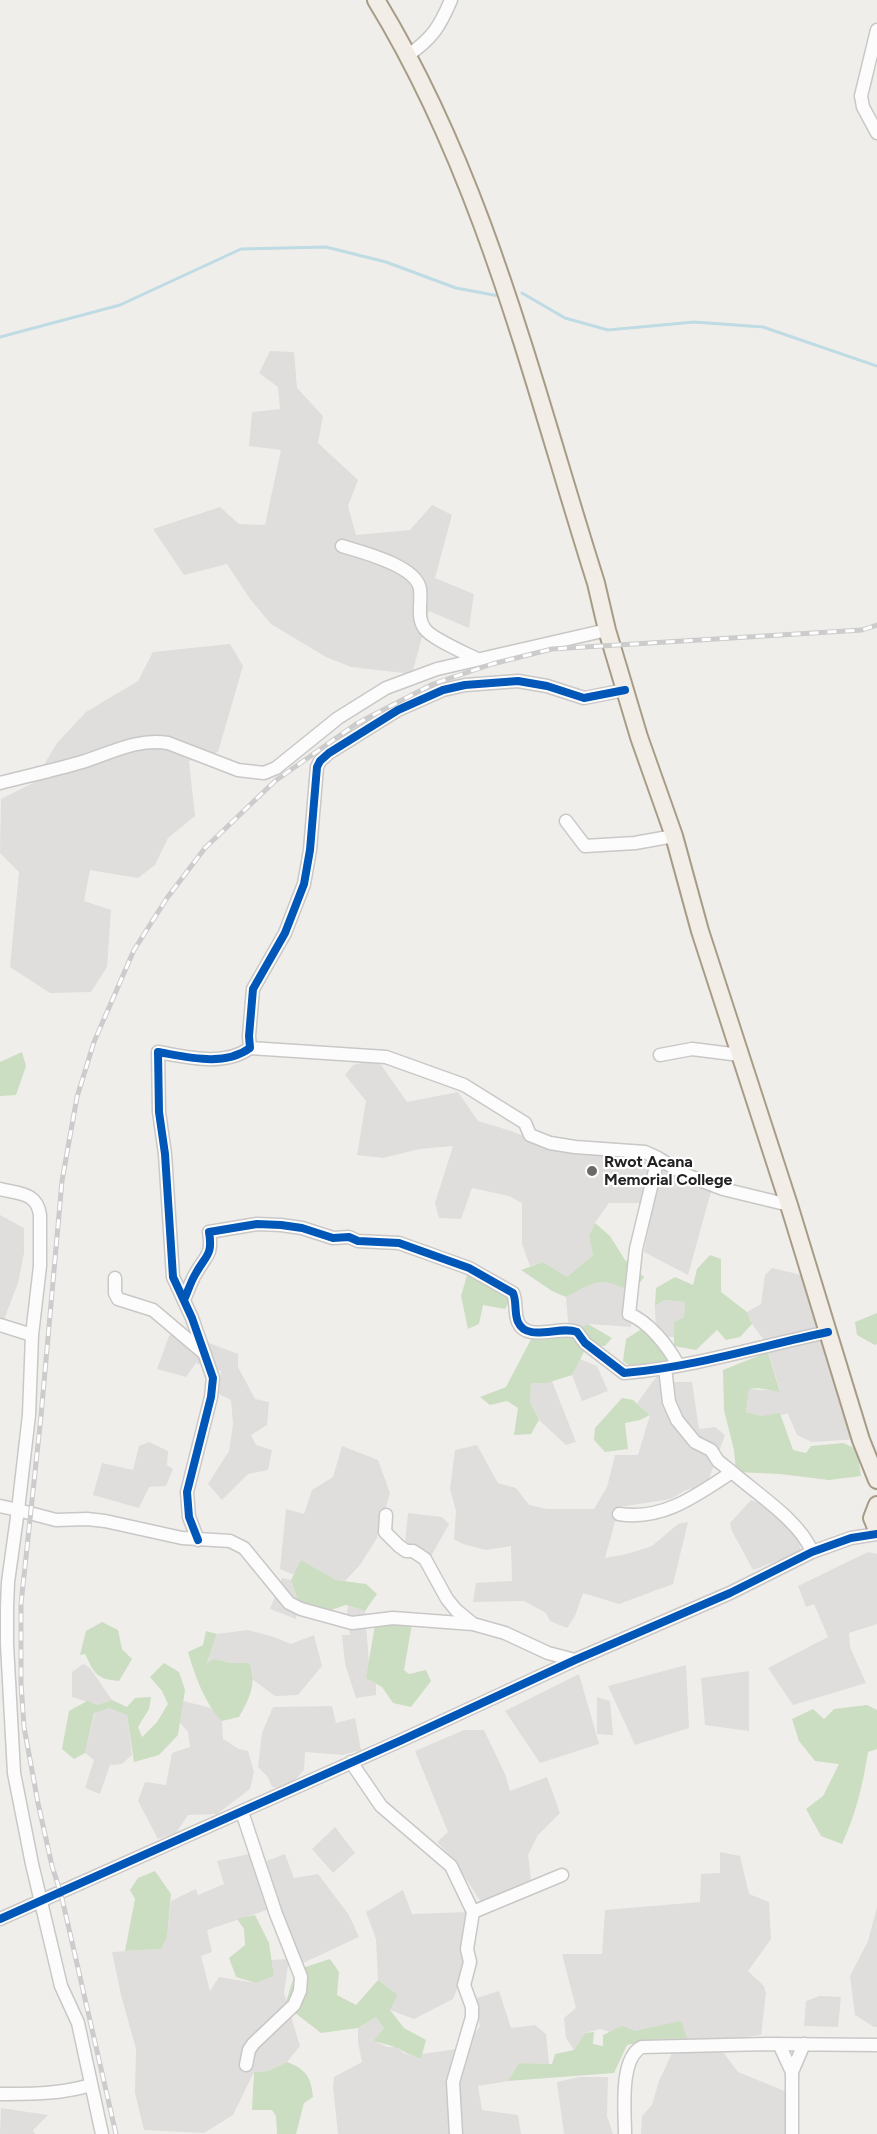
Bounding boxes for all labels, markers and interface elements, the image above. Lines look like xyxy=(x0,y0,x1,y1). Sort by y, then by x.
place label: Rwot Acana Memorial College xyxy=(604,1152,732,1190)
marker: Rwot Acana Memorial College xyxy=(585,1164,599,1178)

